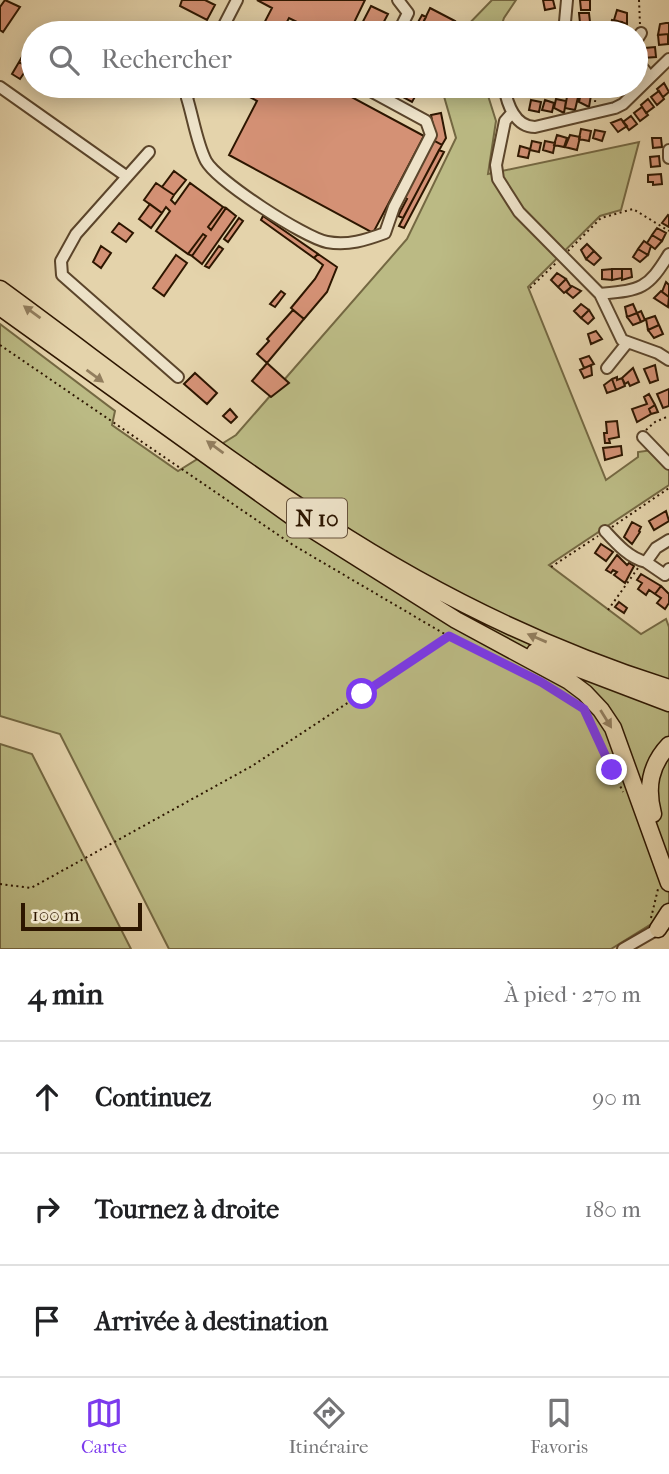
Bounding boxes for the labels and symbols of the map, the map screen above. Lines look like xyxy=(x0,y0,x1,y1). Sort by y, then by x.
one-way arrow xyxy=(23,306,41,320)
one-way arrow xyxy=(86,369,104,383)
one-way arrow xyxy=(206,440,224,454)
road number: N 10 xyxy=(287,498,347,538)
one-way arrow xyxy=(526,632,547,643)
route start xyxy=(346,678,377,709)
one-way arrow xyxy=(600,709,613,729)
route end xyxy=(596,754,627,785)
scale bar xyxy=(21,900,142,932)

